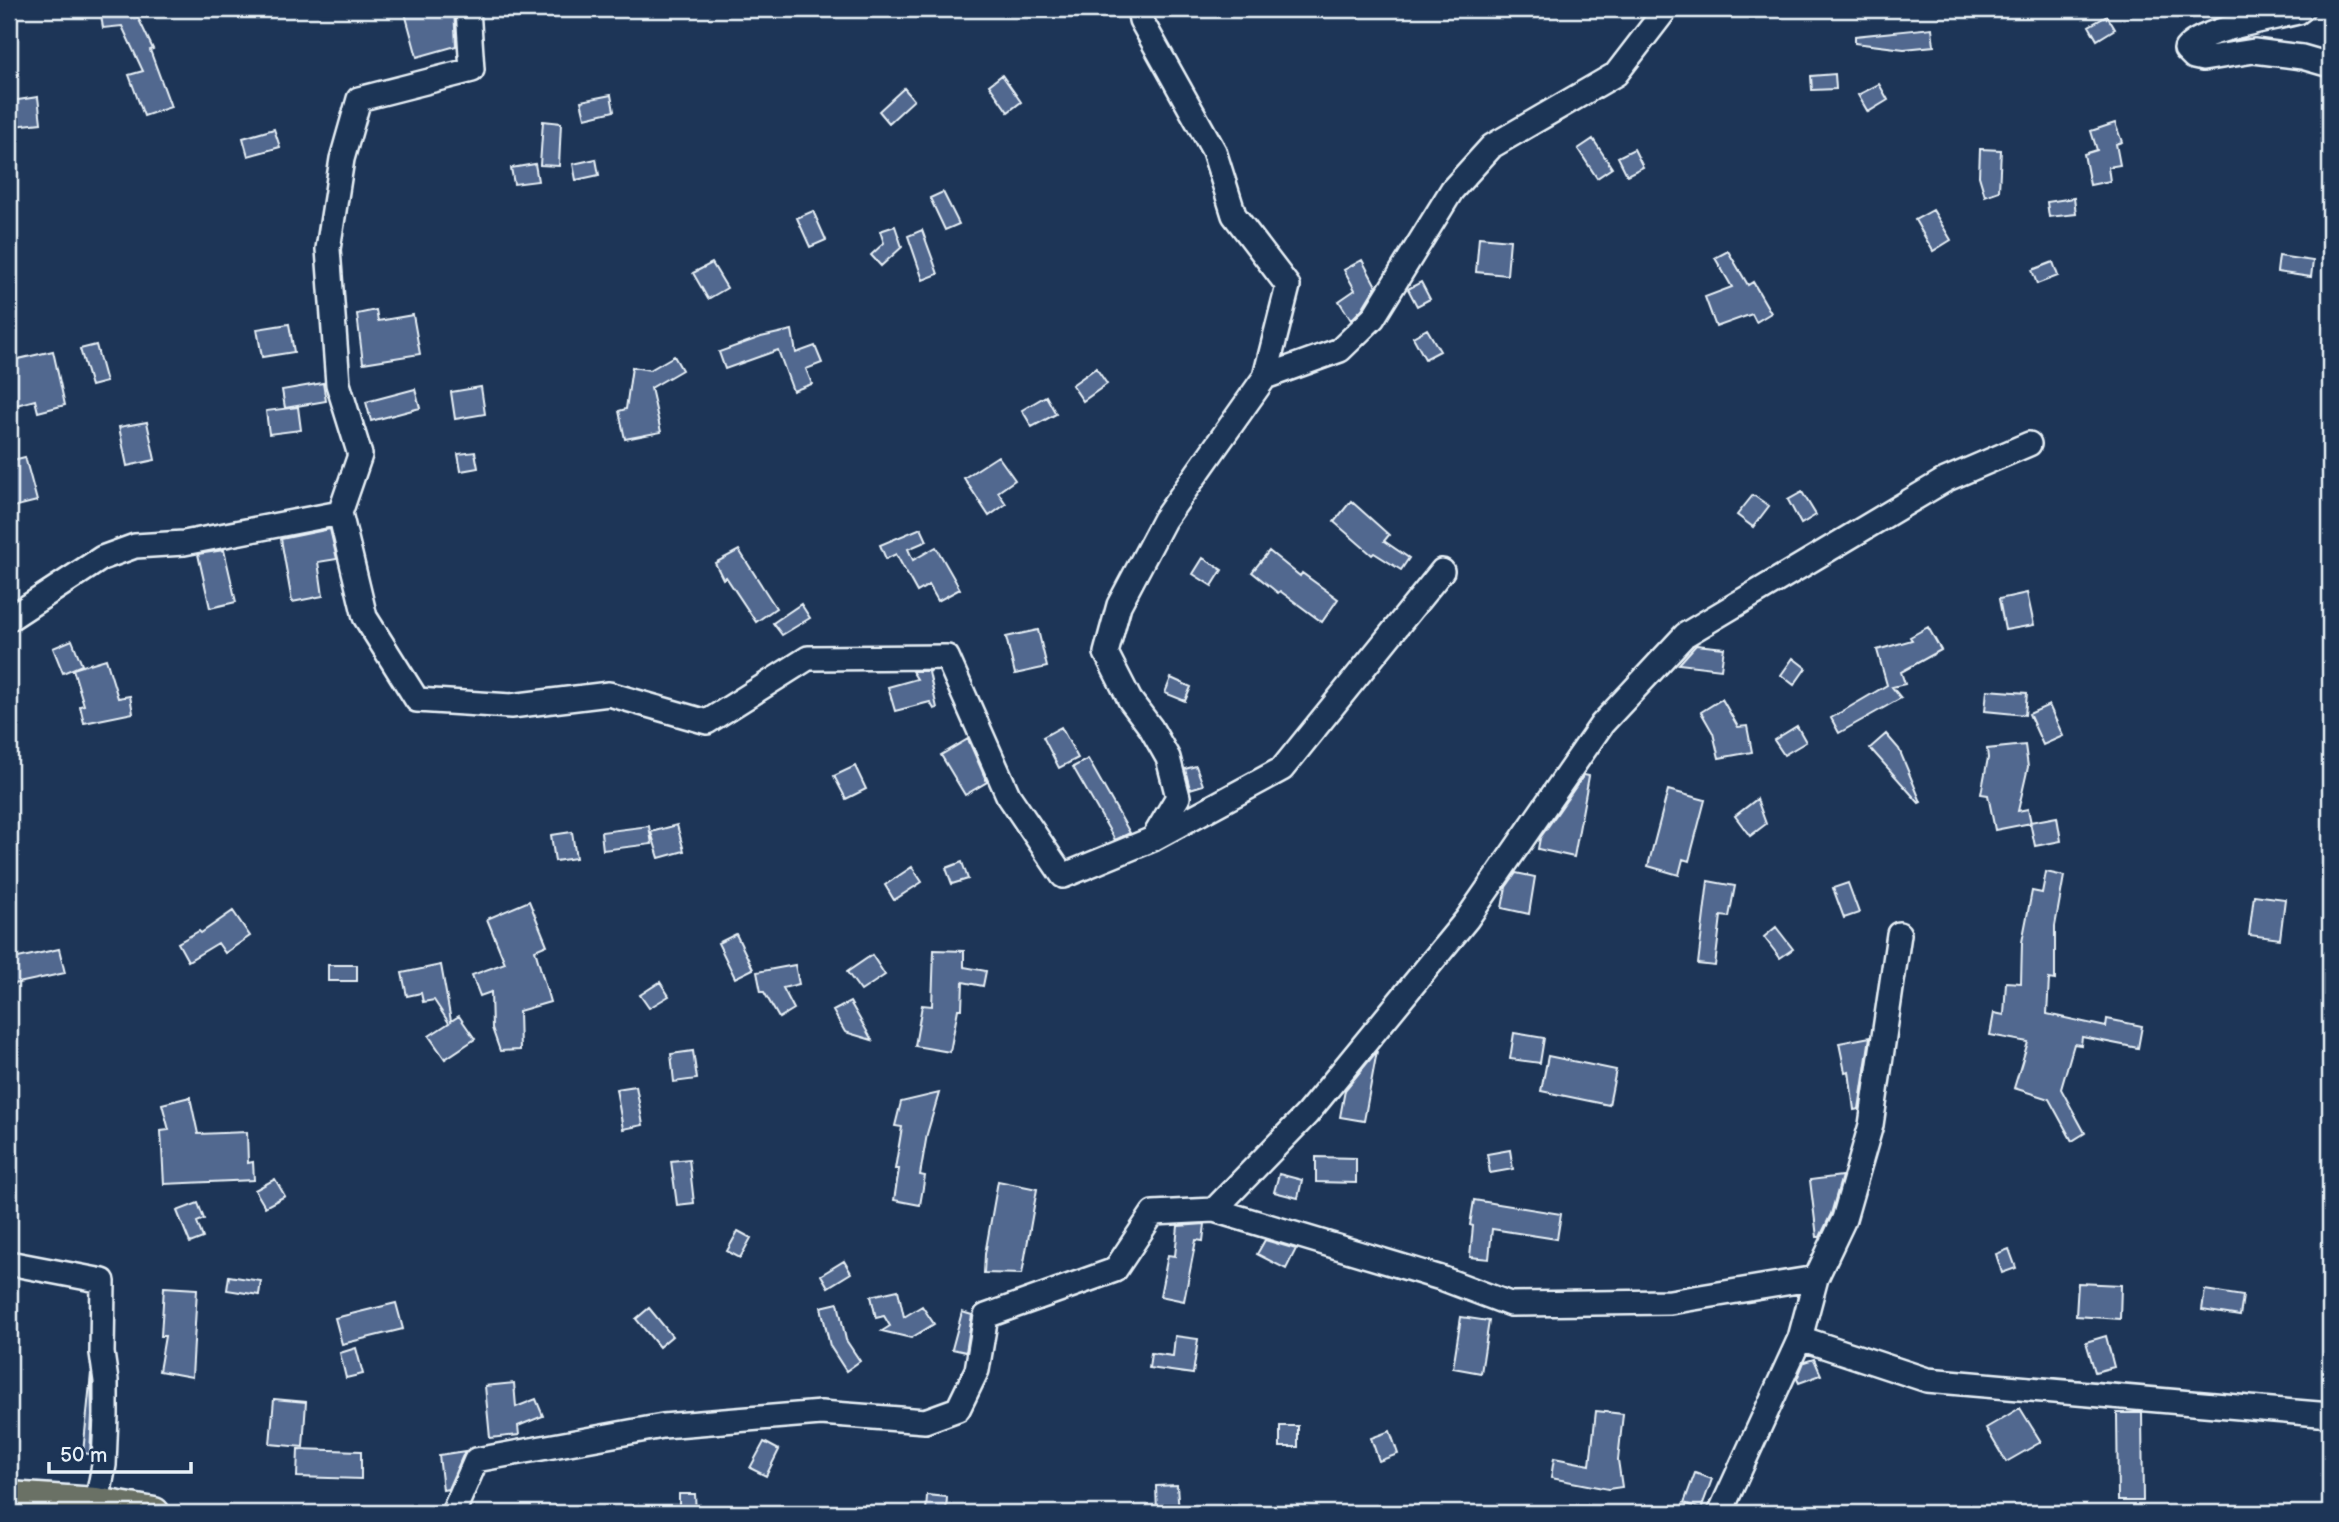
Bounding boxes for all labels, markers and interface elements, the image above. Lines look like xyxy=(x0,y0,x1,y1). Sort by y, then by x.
scale bar xyxy=(49,1431,191,1475)
text: 50 m xyxy=(60,1443,107,1468)

